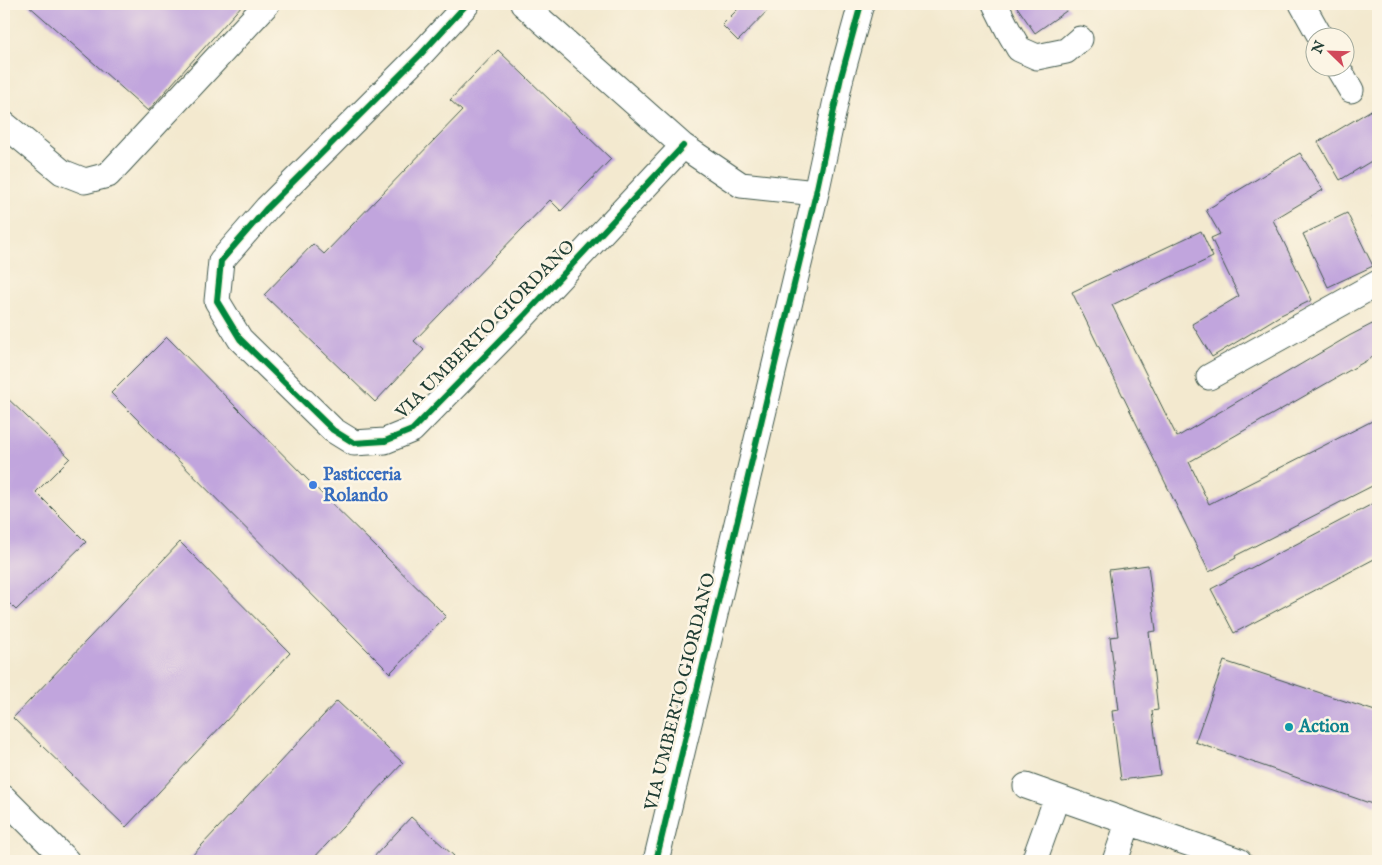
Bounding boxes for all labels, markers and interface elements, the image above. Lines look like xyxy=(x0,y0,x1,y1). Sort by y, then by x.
north arrow xyxy=(1304,28,1354,78)
text: N xyxy=(1308,38,1330,57)
street label: VIA UMBERTO GIORDANO xyxy=(391,235,581,425)
place label: Pasticceria Rolando xyxy=(323,464,402,508)
marker: Pasticceria Rolando xyxy=(307,479,319,491)
street label: VIA UMBERTO GIORDANO xyxy=(640,571,722,814)
place label: Action xyxy=(1298,716,1349,739)
marker: Action xyxy=(1283,721,1295,733)

